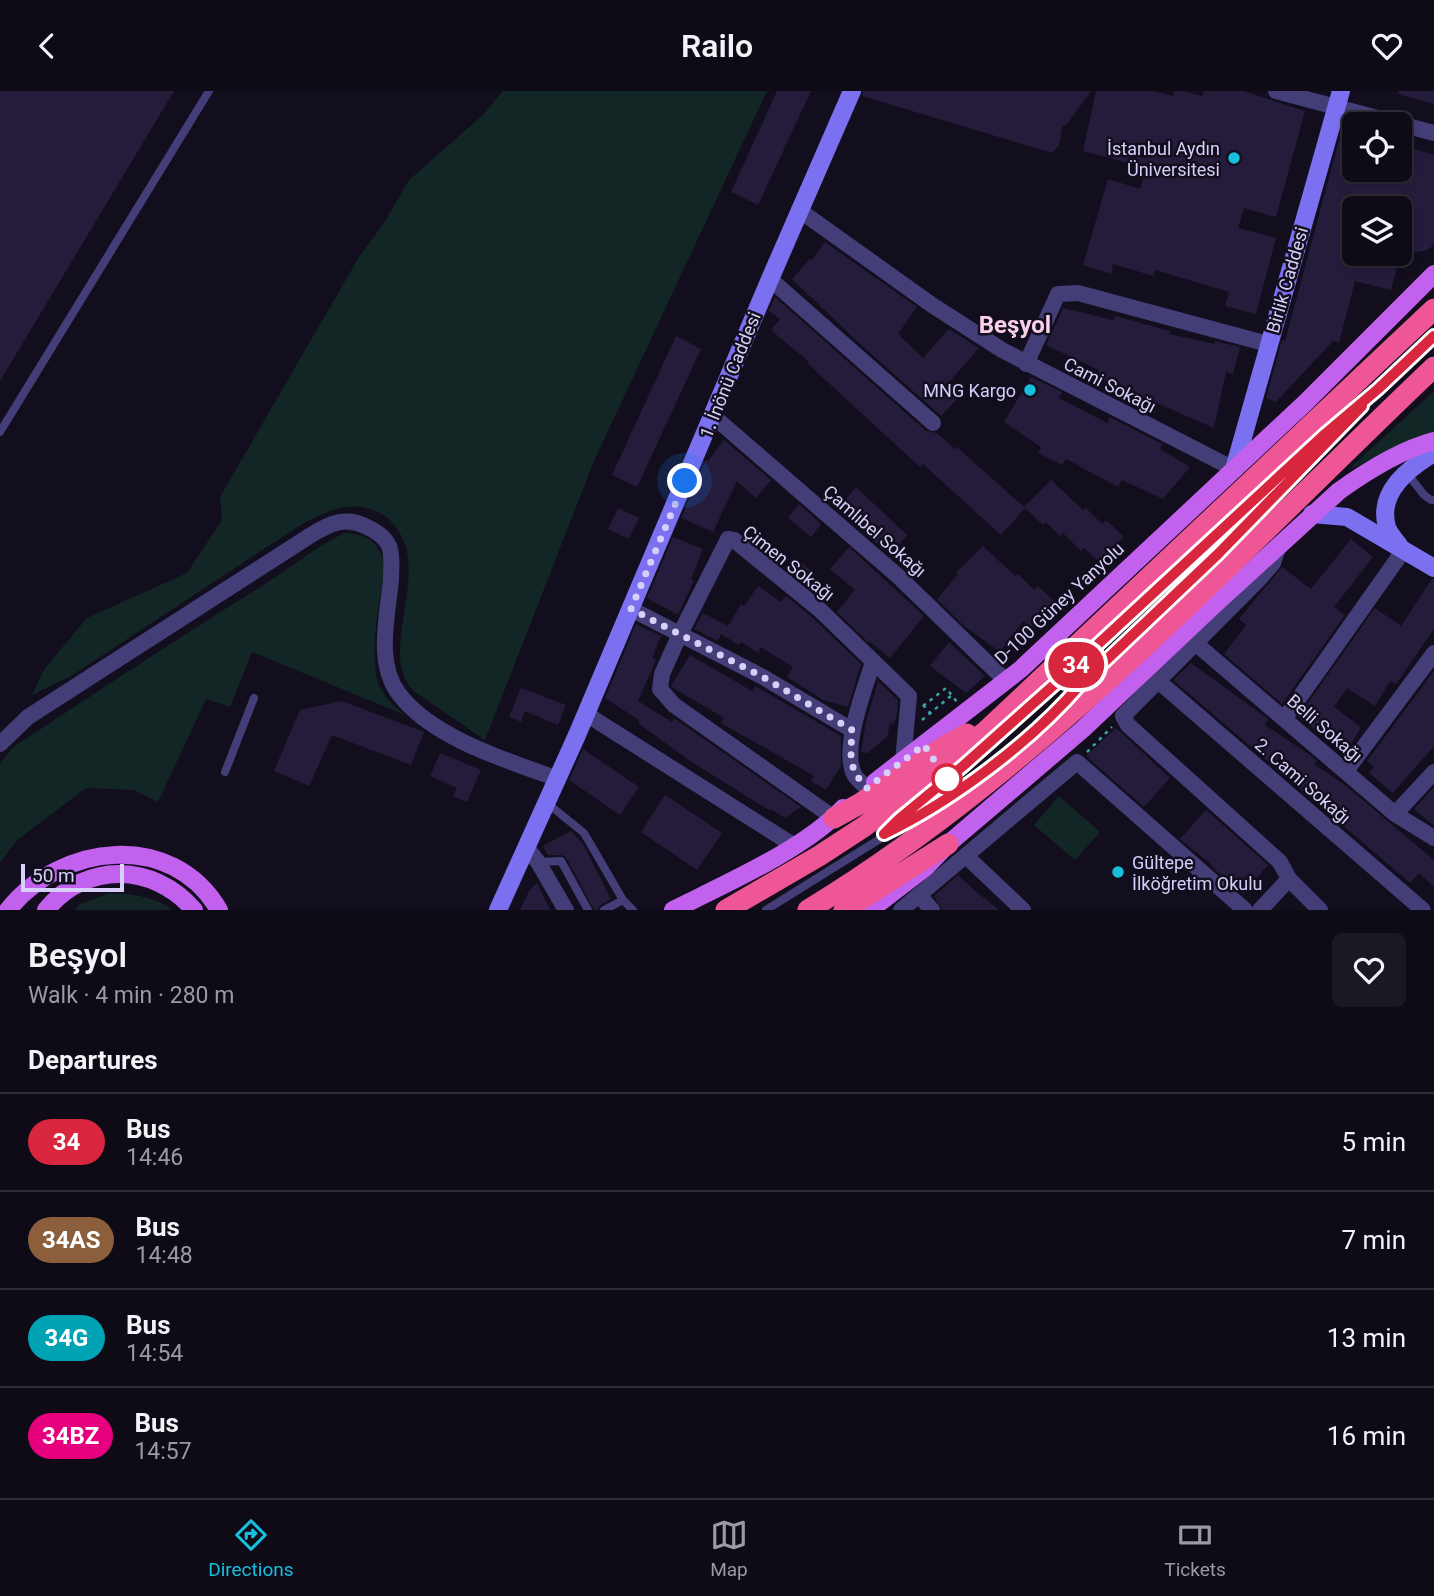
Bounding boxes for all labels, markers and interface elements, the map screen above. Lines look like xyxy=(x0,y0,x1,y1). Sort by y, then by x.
icon: back xyxy=(28,27,66,65)
text: Railo xyxy=(681,27,753,65)
icon: heart xyxy=(1368,27,1406,65)
map controls xyxy=(1342,112,1412,266)
button: locate xyxy=(1342,112,1412,182)
place label: İstanbul Aydın Üniversitesi xyxy=(1107,138,1220,180)
marker: İstanbul Aydın Üniversitesi xyxy=(1226,150,1242,166)
button: layers xyxy=(1342,196,1412,266)
street label: Birlik Caddesi xyxy=(1262,225,1312,335)
street label: 1. İnönü Caddesi xyxy=(695,309,765,441)
district label: Beşyol xyxy=(979,311,1051,339)
street label: Cami Sokağı xyxy=(1060,353,1160,417)
place label: MNG Kargo xyxy=(923,380,1016,401)
marker: MNG Kargo xyxy=(1022,382,1038,398)
your location xyxy=(667,463,702,498)
street label: Çamlıbel Sokağı xyxy=(819,481,931,581)
street label: Çimen Sokağı xyxy=(739,521,839,605)
street label: D-100 Güney Yanyolu xyxy=(990,538,1128,668)
line badge: 34 xyxy=(1044,642,1108,688)
text: 34 xyxy=(1062,651,1090,679)
street label: Belli Sokağı xyxy=(1283,690,1367,766)
street label: 2. Cami Sokağı xyxy=(1251,734,1355,828)
unlabelled marker xyxy=(932,764,962,794)
place label: Gültepe İlköğretim Okulu xyxy=(1132,852,1263,894)
scale bar xyxy=(21,861,124,893)
text: 50 m xyxy=(32,864,75,887)
marker: Gültepe İlköğretim Okulu xyxy=(1110,864,1126,880)
button: heart xyxy=(1332,933,1406,1007)
text: Beşyol xyxy=(28,936,127,975)
text: Walk · 4 min · 280 m xyxy=(28,982,234,1009)
text: Departures xyxy=(28,1045,158,1075)
text: Bus xyxy=(126,1114,171,1144)
text: 5 min xyxy=(1341,1127,1406,1157)
text: 34 xyxy=(53,1128,80,1156)
text: 14:46 xyxy=(126,1144,183,1171)
text: Bus xyxy=(135,1212,180,1242)
text: 7 min xyxy=(1341,1225,1406,1255)
text: 34AS xyxy=(42,1226,100,1254)
text: 14:48 xyxy=(135,1242,193,1269)
text: Bus xyxy=(126,1310,171,1340)
text: 13 min xyxy=(1327,1323,1406,1353)
text: 34G xyxy=(45,1324,88,1352)
text: 14:54 xyxy=(126,1340,183,1367)
text: Bus xyxy=(134,1408,179,1438)
text: 16 min xyxy=(1327,1421,1406,1451)
text: 34BZ xyxy=(42,1422,99,1450)
text: 14:57 xyxy=(134,1438,192,1465)
tab: Directions xyxy=(208,1516,294,1581)
tab: Map xyxy=(710,1516,748,1581)
tab: Tickets xyxy=(1164,1516,1226,1581)

